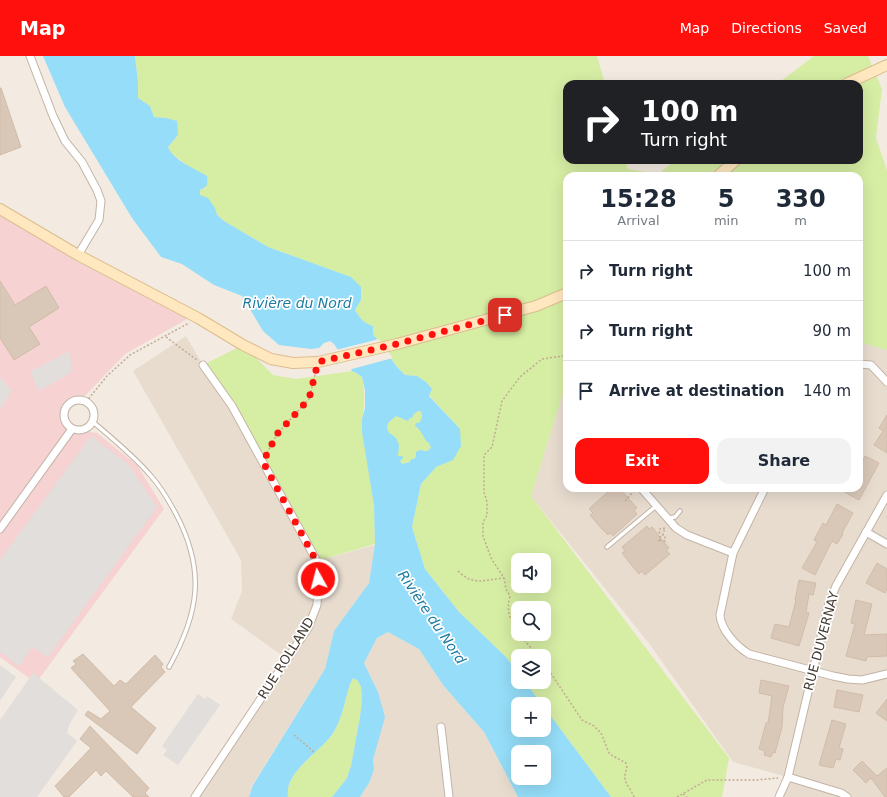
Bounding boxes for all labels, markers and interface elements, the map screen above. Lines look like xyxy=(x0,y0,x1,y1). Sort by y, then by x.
text: Map xyxy=(20,17,65,39)
text: Map xyxy=(680,20,709,36)
text: Directions xyxy=(731,20,802,36)
text: Saved xyxy=(824,20,867,36)
text: 100 m xyxy=(641,95,738,128)
icon: right xyxy=(575,96,627,148)
text: Turn right xyxy=(641,129,727,150)
text: 15:28 xyxy=(600,185,677,213)
text: 5 xyxy=(718,185,734,213)
text: 330 xyxy=(776,185,826,213)
text: Arrival xyxy=(617,213,660,228)
text: min xyxy=(714,213,738,228)
text: m xyxy=(794,213,807,228)
icon: right xyxy=(575,260,597,282)
text: Turn right xyxy=(609,262,693,280)
text: 100 m xyxy=(803,262,851,280)
water label: Rivière du Nord xyxy=(242,295,352,311)
pin xyxy=(488,298,522,332)
icon: arrive xyxy=(494,304,516,326)
icon: right xyxy=(575,320,597,342)
text: Turn right xyxy=(609,322,693,340)
text: 90 m xyxy=(813,322,851,340)
icon: arrive xyxy=(575,380,597,402)
text: Arrive at destination xyxy=(609,382,784,400)
text: 140 m xyxy=(803,382,851,400)
button: Exit xyxy=(575,438,709,484)
button: Share xyxy=(717,438,851,484)
map controls xyxy=(511,553,551,785)
button: sound xyxy=(511,553,551,593)
position arrow xyxy=(297,558,339,600)
water label: Rivière du Nord xyxy=(395,567,469,667)
street label: RUE DUVERNAY xyxy=(801,590,841,692)
button: search xyxy=(511,601,551,641)
street label: RUE ROLLAND xyxy=(255,614,317,702)
button: layers xyxy=(511,649,551,689)
button: + xyxy=(511,697,551,737)
button: − xyxy=(511,745,551,785)

